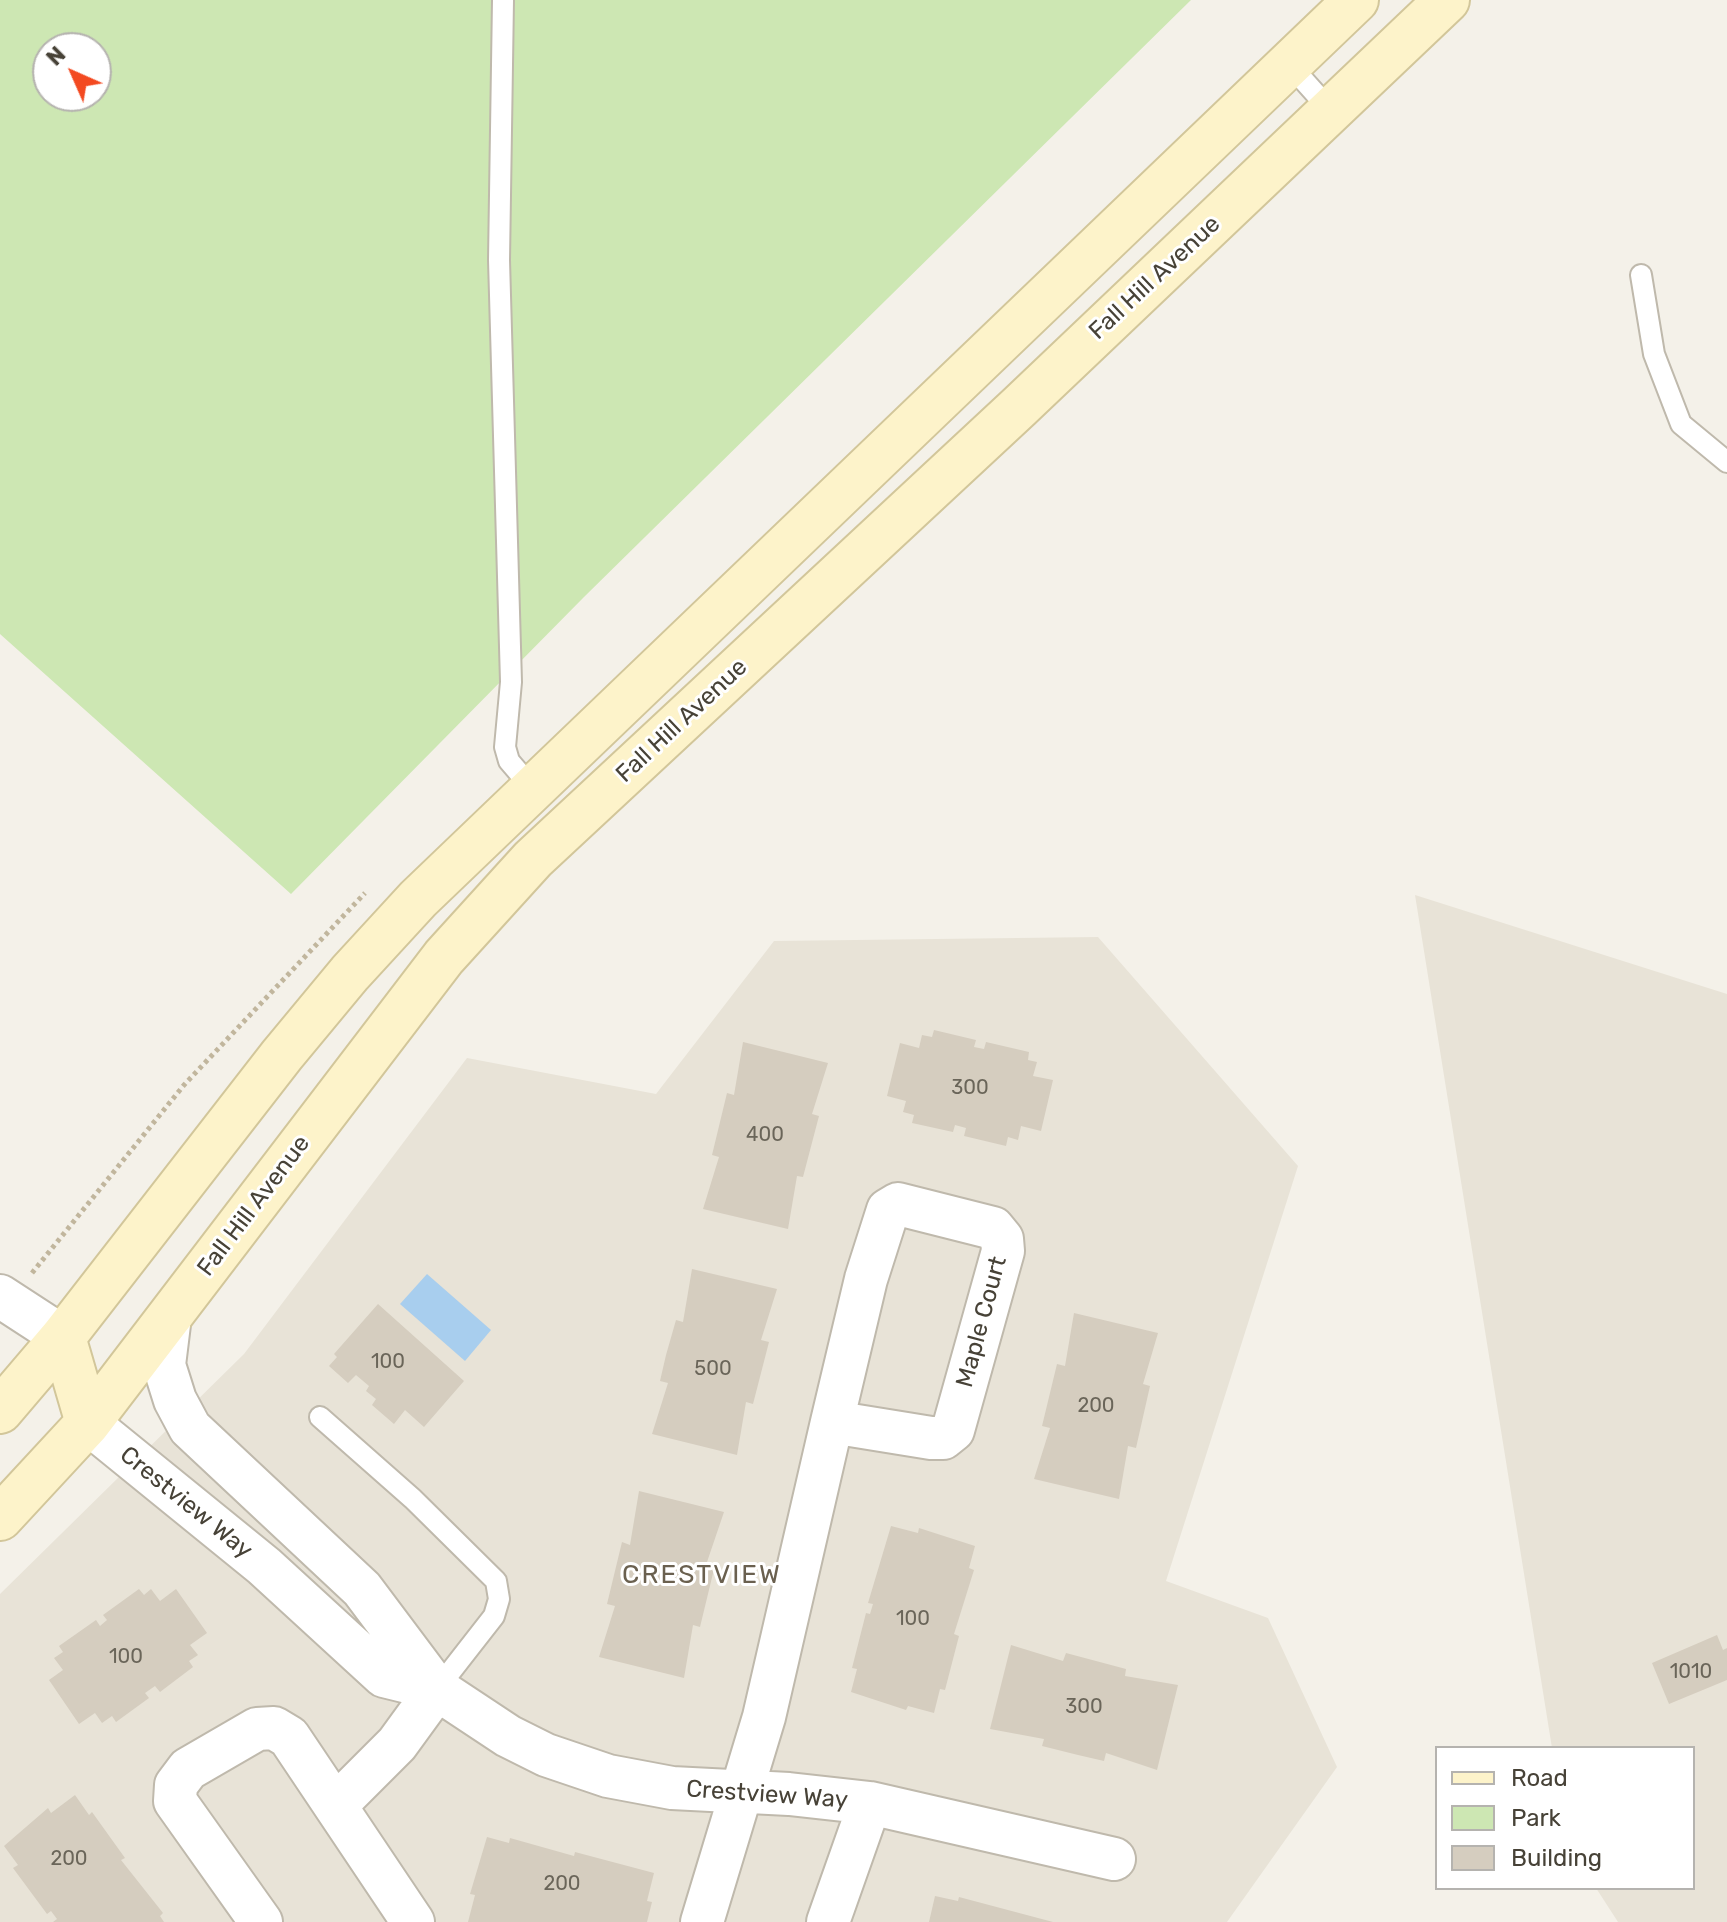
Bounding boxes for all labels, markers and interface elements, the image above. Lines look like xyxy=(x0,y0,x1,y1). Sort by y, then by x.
north arrow xyxy=(32,32,112,112)
text: N xyxy=(41,41,71,71)
street label: Fall Hill Avenue xyxy=(1084,210,1226,346)
street label: Fall Hill Avenue xyxy=(611,653,753,789)
house number: 300 xyxy=(951,1076,989,1100)
house number: 400 xyxy=(746,1123,784,1147)
street label: Fall Hill Avenue xyxy=(192,1130,316,1282)
street label: Maple Court xyxy=(951,1253,1013,1391)
house number: 100 xyxy=(371,1350,405,1374)
house number: 500 xyxy=(694,1357,732,1381)
house number: 200 xyxy=(1077,1394,1115,1418)
street label: Crestview Way xyxy=(114,1441,258,1565)
district label: CRESTVIEW xyxy=(622,1559,782,1591)
house number: 100 xyxy=(896,1607,930,1631)
house number: 100 xyxy=(109,1645,143,1669)
house number: 1010 xyxy=(1670,1660,1712,1684)
house number: 300 xyxy=(1065,1695,1103,1719)
legend xyxy=(1435,1746,1695,1890)
text: Road xyxy=(1511,1764,1568,1792)
street label: Crestview Way xyxy=(685,1775,849,1815)
text: Park xyxy=(1511,1804,1561,1832)
text: Building xyxy=(1511,1844,1602,1872)
house number: 200 xyxy=(50,1847,88,1871)
house number: 200 xyxy=(543,1872,581,1896)

